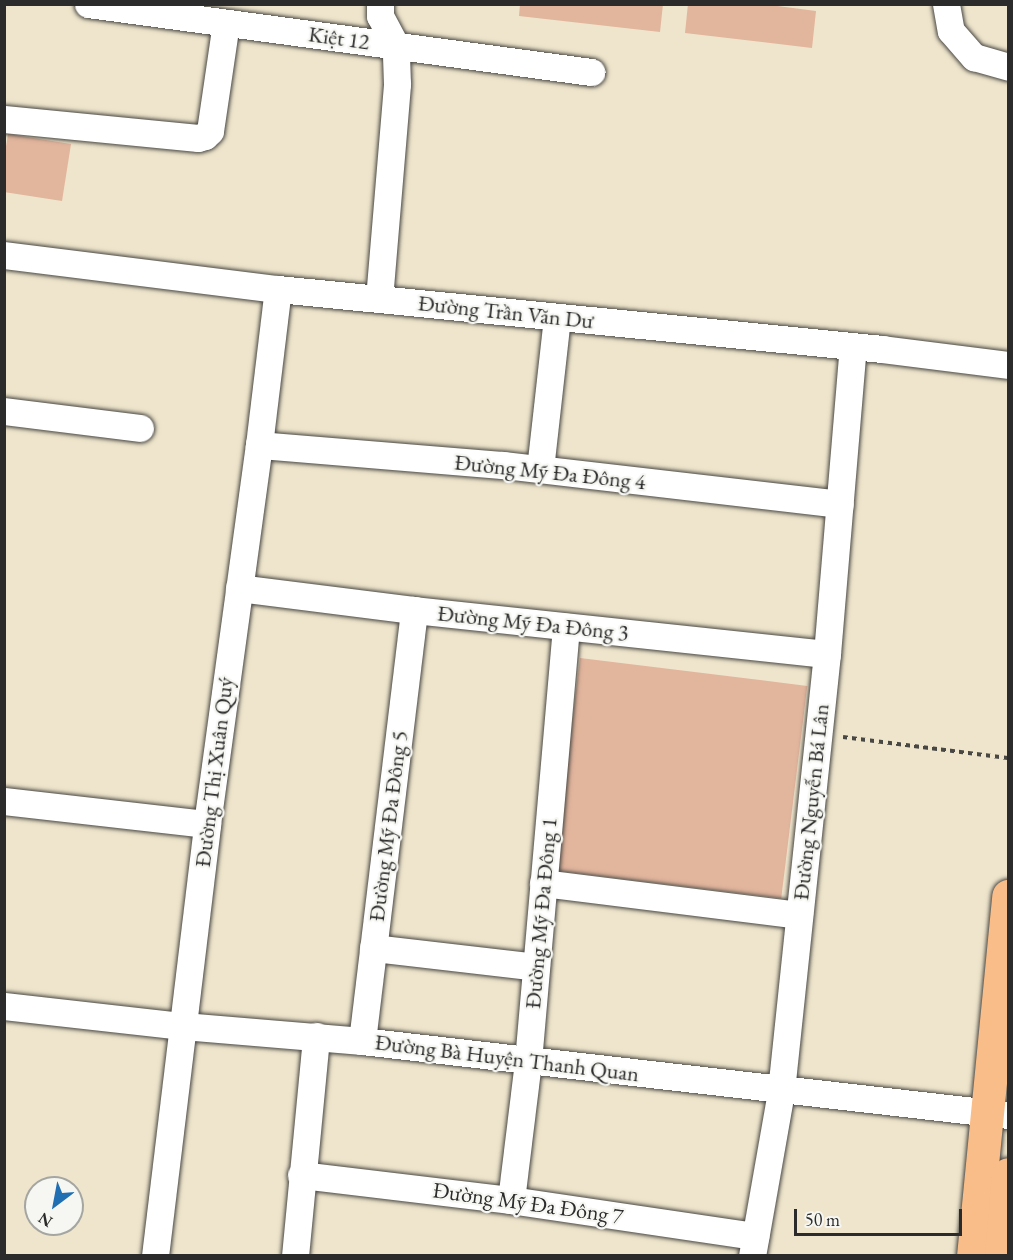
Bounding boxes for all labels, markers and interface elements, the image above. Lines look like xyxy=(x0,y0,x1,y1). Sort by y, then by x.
street label: Kiệt 12 xyxy=(307,21,371,55)
street label: Đường Trần Văn Dư xyxy=(417,290,595,334)
street label: Đường Mỹ Đa Đông 4 xyxy=(453,449,647,495)
street label: Đường Mỹ Đa Đông 3 xyxy=(436,600,630,646)
street label: Đường Thị Xuân Quý xyxy=(189,675,239,869)
street label: Đường Nguyễn Bá Lân xyxy=(788,703,834,901)
street label: Đường Mỹ Đa Đông 5 xyxy=(363,729,413,923)
street label: Đường Mỹ Đa Đông 1 xyxy=(519,816,563,1010)
street label: Đường Bà Huyện Thanh Quan xyxy=(373,1029,641,1087)
north arrow xyxy=(24,1176,84,1236)
street label: Đường Mỹ Đa Đông 7 xyxy=(431,1177,625,1229)
scale bar xyxy=(797,1197,965,1235)
text: N xyxy=(34,1208,56,1232)
text: 50 m xyxy=(805,1208,840,1231)

